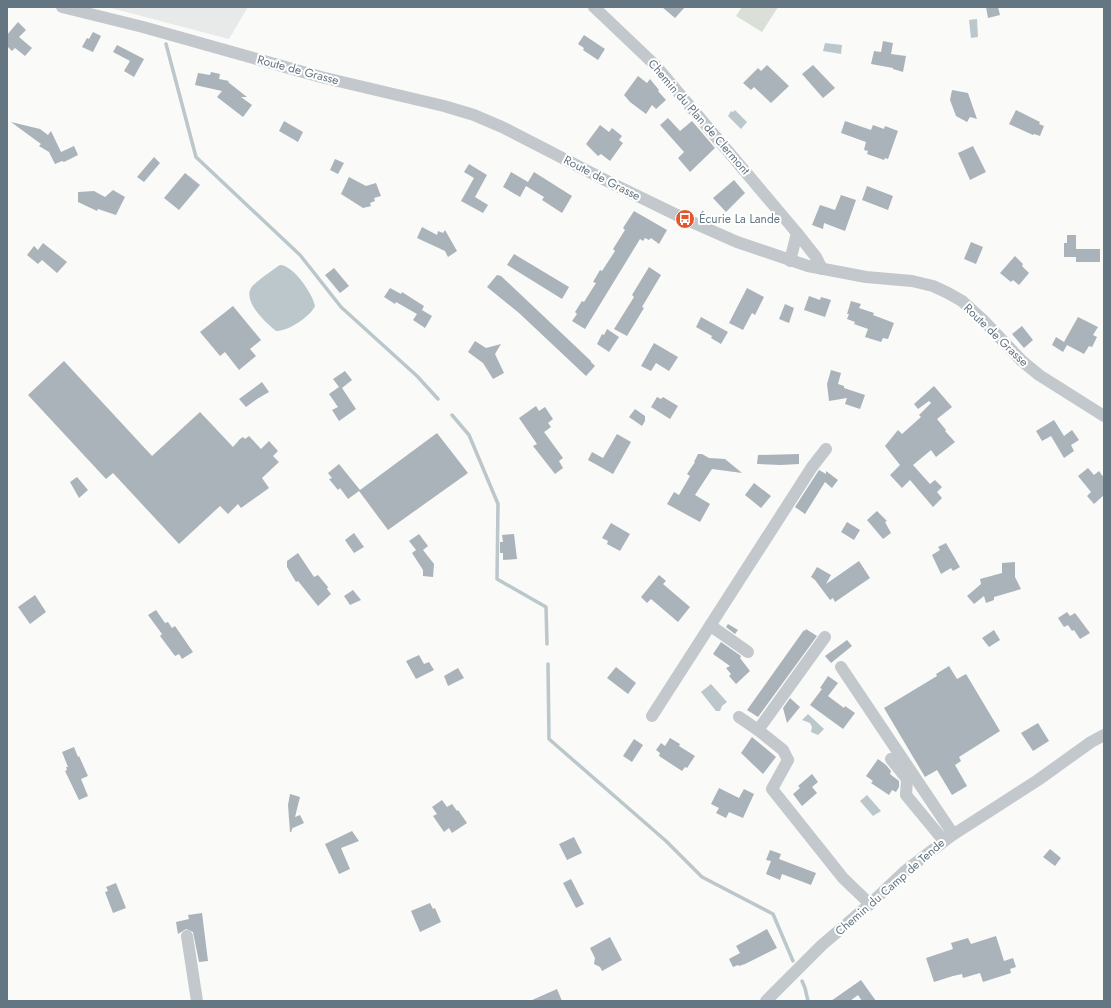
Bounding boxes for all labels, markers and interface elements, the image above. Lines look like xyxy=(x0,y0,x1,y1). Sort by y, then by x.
street label: Route de Grasse xyxy=(255,50,341,90)
street label: Chemin du Plan de Clermont xyxy=(644,55,754,179)
street label: Route de Grasse xyxy=(561,151,643,205)
bus stop icon: Écurie La Lande xyxy=(674,208,696,230)
place label: Écurie La Lande xyxy=(699,210,780,228)
street label: Route de Grasse xyxy=(960,299,1032,371)
street label: Chemin du Camp de Tende xyxy=(831,834,949,940)

